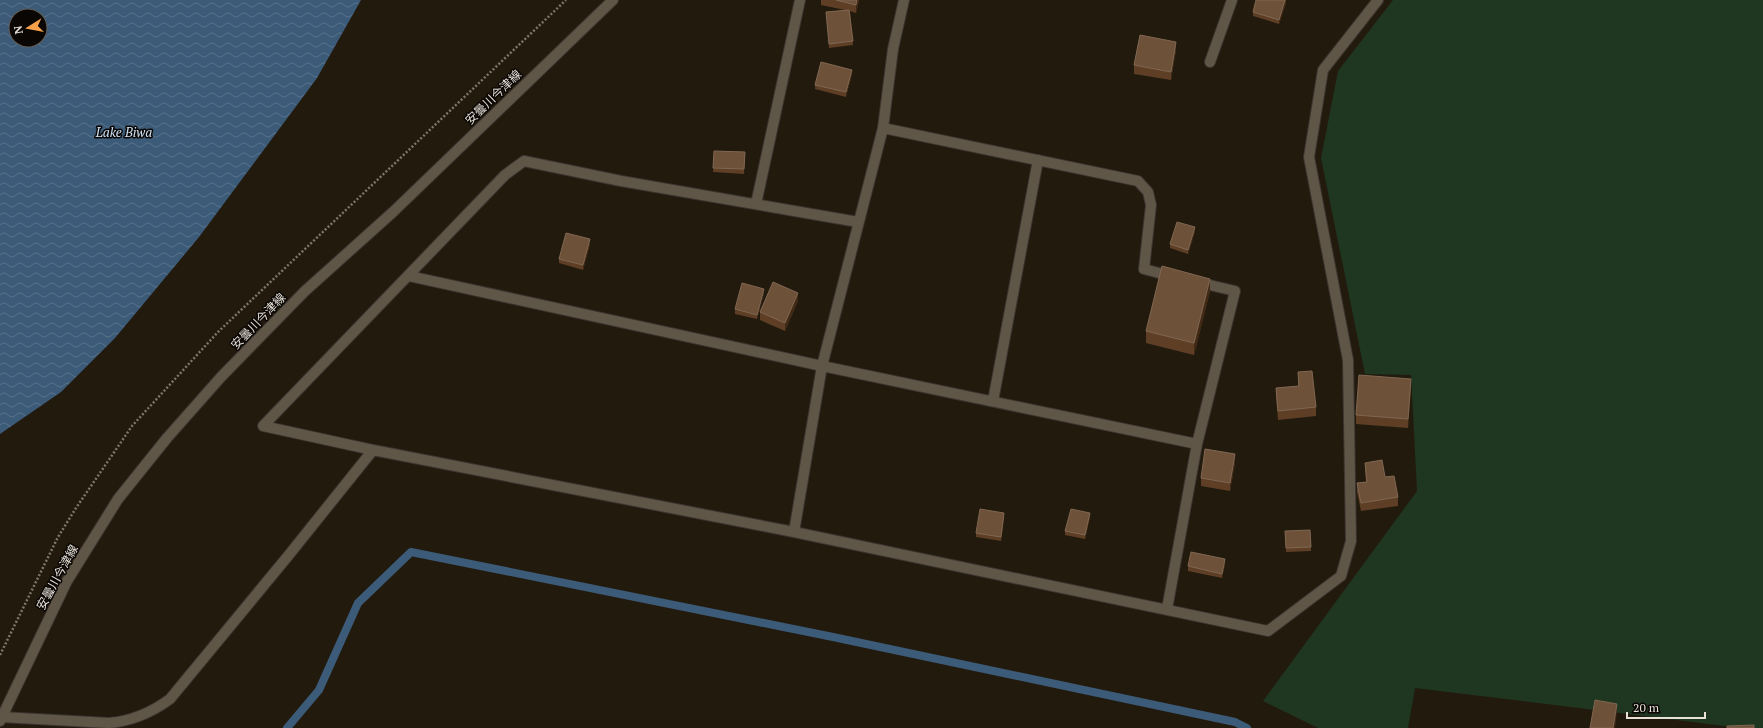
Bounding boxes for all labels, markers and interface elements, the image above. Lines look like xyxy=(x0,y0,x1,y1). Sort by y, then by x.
north arrow xyxy=(8,8,48,48)
text: N xyxy=(10,24,26,35)
street label: 安曇川今津線 xyxy=(462,67,524,127)
water label: Lake Biwa xyxy=(95,123,152,141)
street label: 安曇川今津線 xyxy=(228,290,288,352)
street label: 安曇川今津線 xyxy=(33,542,81,612)
scale bar xyxy=(1627,694,1705,720)
text: 20 m xyxy=(1633,700,1660,715)

